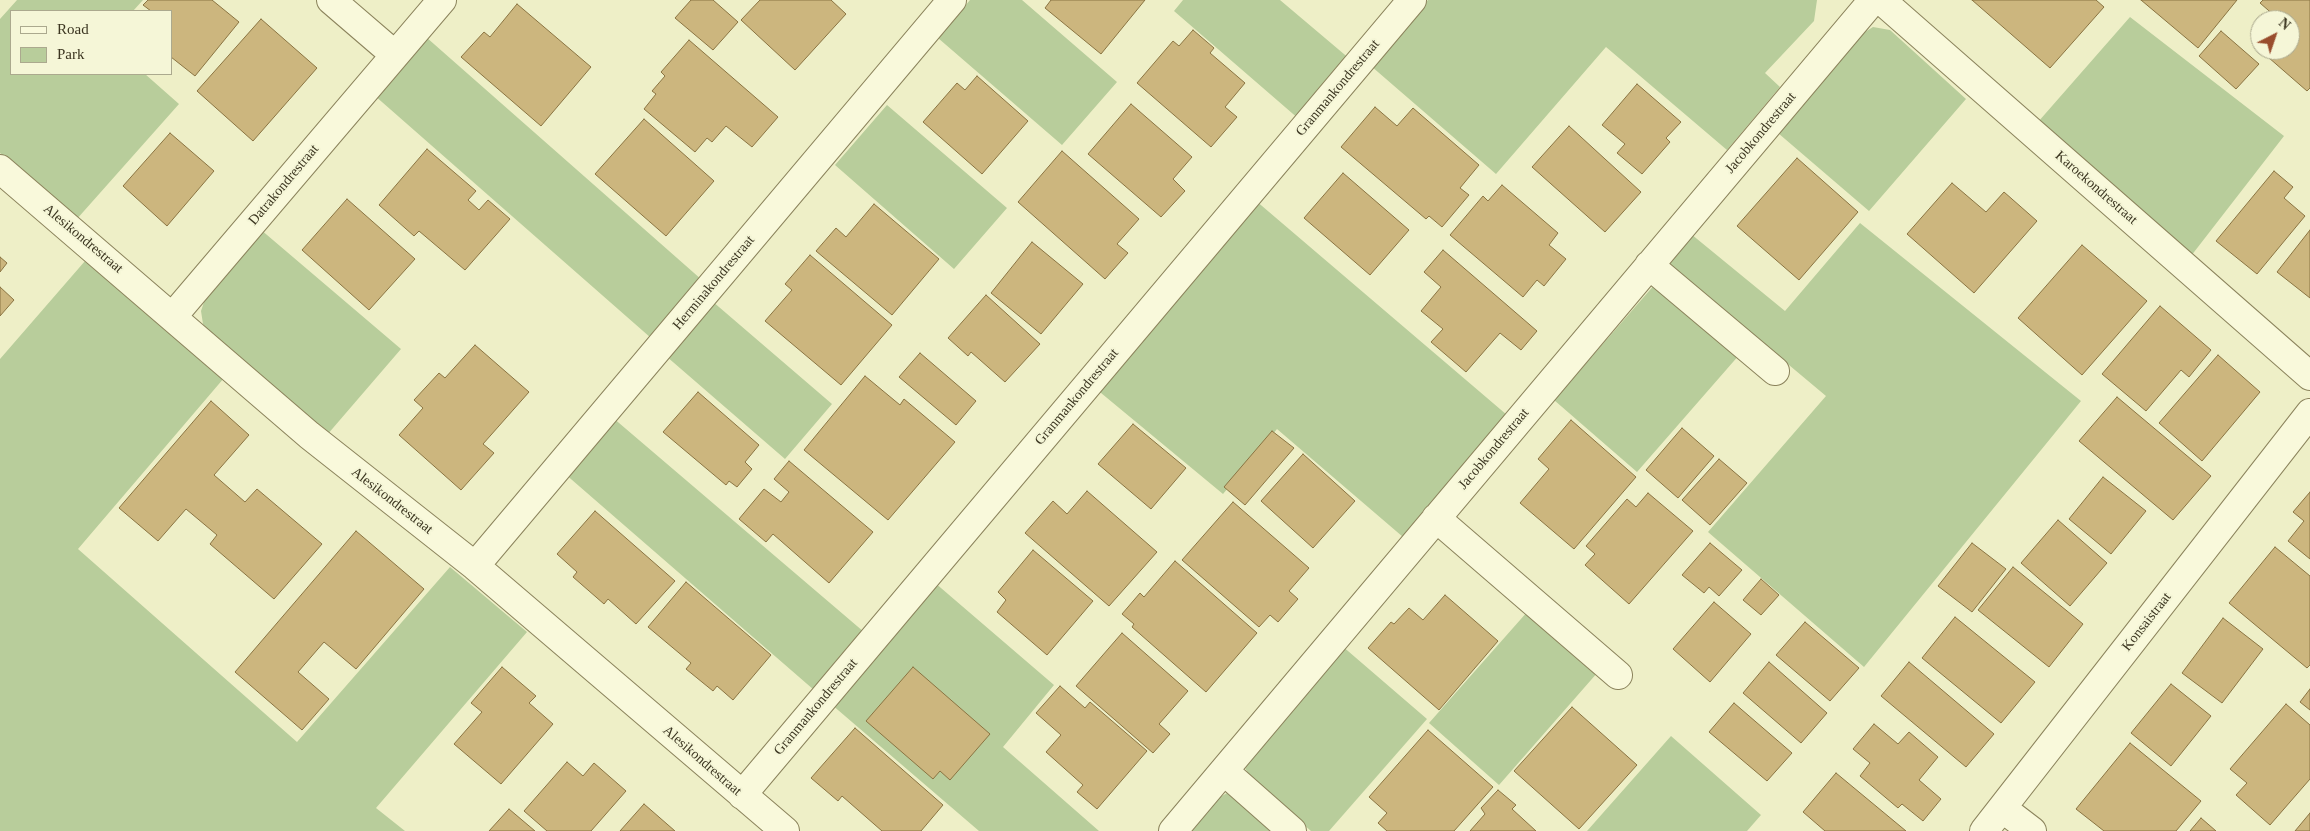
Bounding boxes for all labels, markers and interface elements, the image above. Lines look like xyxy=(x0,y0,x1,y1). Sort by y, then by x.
legend xyxy=(10,10,172,75)
north arrow xyxy=(2250,10,2300,60)
text: N xyxy=(2276,15,2293,33)
text: Road xyxy=(57,21,89,37)
street label: Granmankondrestraat xyxy=(1293,36,1383,140)
text: Park xyxy=(57,46,85,62)
street label: Jacobkondrestraat xyxy=(1722,89,1800,177)
street label: Datrakondrestraat xyxy=(245,141,323,229)
street label: Karoekondrestraat xyxy=(2051,148,2141,228)
street label: Alesikondrestraat xyxy=(40,201,126,277)
street label: Herminakondrestraat xyxy=(670,232,758,334)
street label: Granmankondrestraat xyxy=(1032,345,1122,449)
street label: Jacobkondrestraat xyxy=(1455,405,1533,493)
street label: Alesikondrestraat xyxy=(348,464,436,538)
street label: Konsaistraat xyxy=(2119,589,2175,655)
street label: Granmankondrestraat xyxy=(771,655,861,759)
street label: Alesikondrestraat xyxy=(659,722,745,800)

